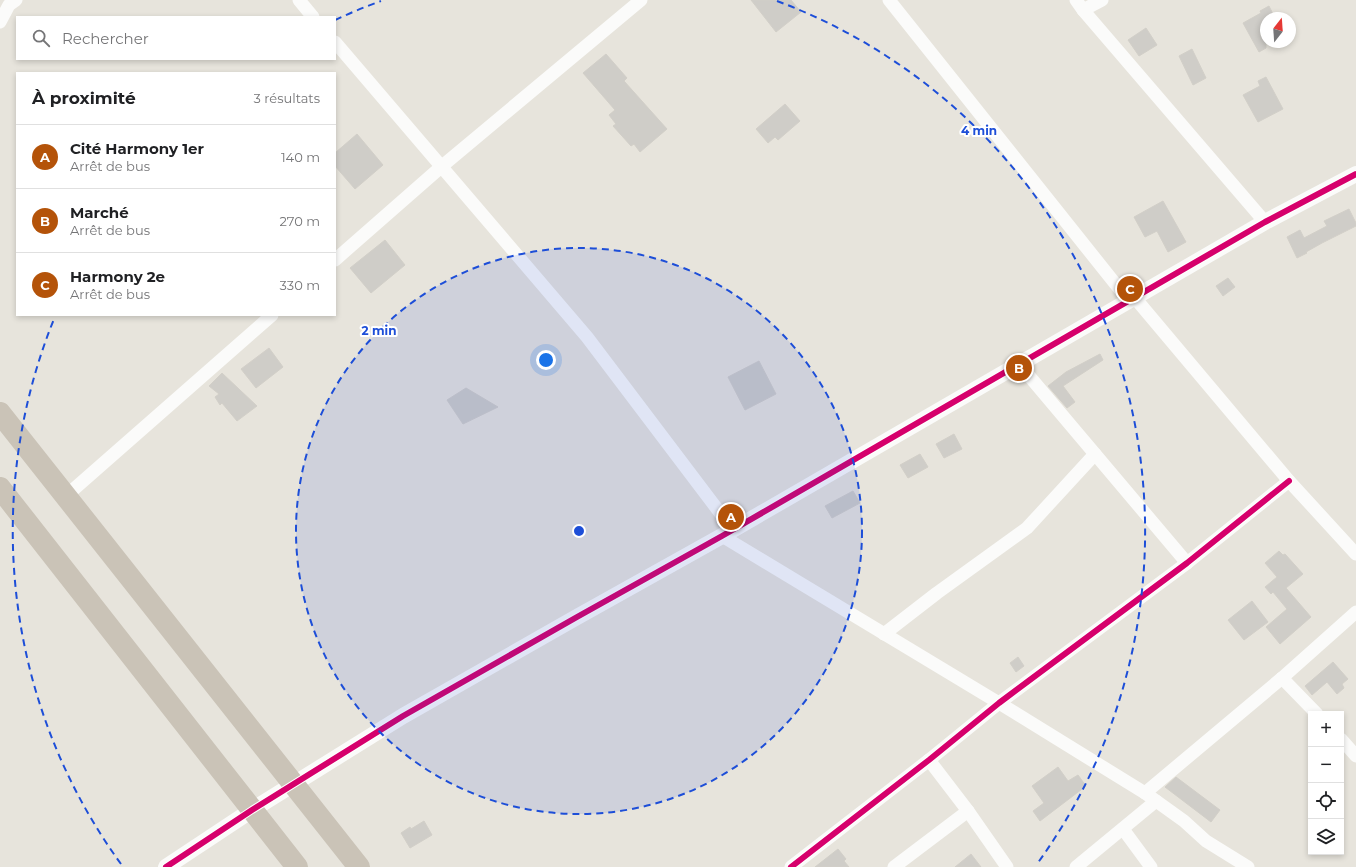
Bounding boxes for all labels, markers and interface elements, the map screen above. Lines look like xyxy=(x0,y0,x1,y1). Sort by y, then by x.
north arrow xyxy=(1260,12,1296,48)
search box xyxy=(16,16,336,60)
icon: search xyxy=(30,27,52,49)
text: Rechercher xyxy=(62,29,149,48)
text: À proximité xyxy=(32,88,136,108)
text: 3 résultats xyxy=(254,90,320,106)
text: 4 min xyxy=(961,123,997,138)
text: Cité Harmony 1er xyxy=(70,139,204,158)
text: A xyxy=(40,149,50,165)
text: 140 m xyxy=(281,149,320,165)
text: Arrêt de bus xyxy=(70,158,150,174)
text: Marché xyxy=(70,203,129,222)
text: B xyxy=(40,213,50,229)
text: 270 m xyxy=(279,213,320,229)
text: Arrêt de bus xyxy=(70,222,150,238)
text: Harmony 2e xyxy=(70,267,165,286)
pin: C xyxy=(1117,274,1143,304)
text: C xyxy=(40,277,50,293)
text: 330 m xyxy=(280,277,320,293)
text: Arrêt de bus xyxy=(70,286,150,302)
text: 2 min xyxy=(362,323,396,338)
your location xyxy=(536,350,556,370)
pin: B xyxy=(1006,353,1032,383)
pin: A xyxy=(718,502,744,532)
centre of rings xyxy=(572,524,586,538)
map controls xyxy=(1308,711,1344,855)
button: + xyxy=(1308,711,1344,747)
button: − xyxy=(1308,747,1344,783)
button: locate xyxy=(1308,783,1344,819)
button: layers xyxy=(1308,819,1344,855)

